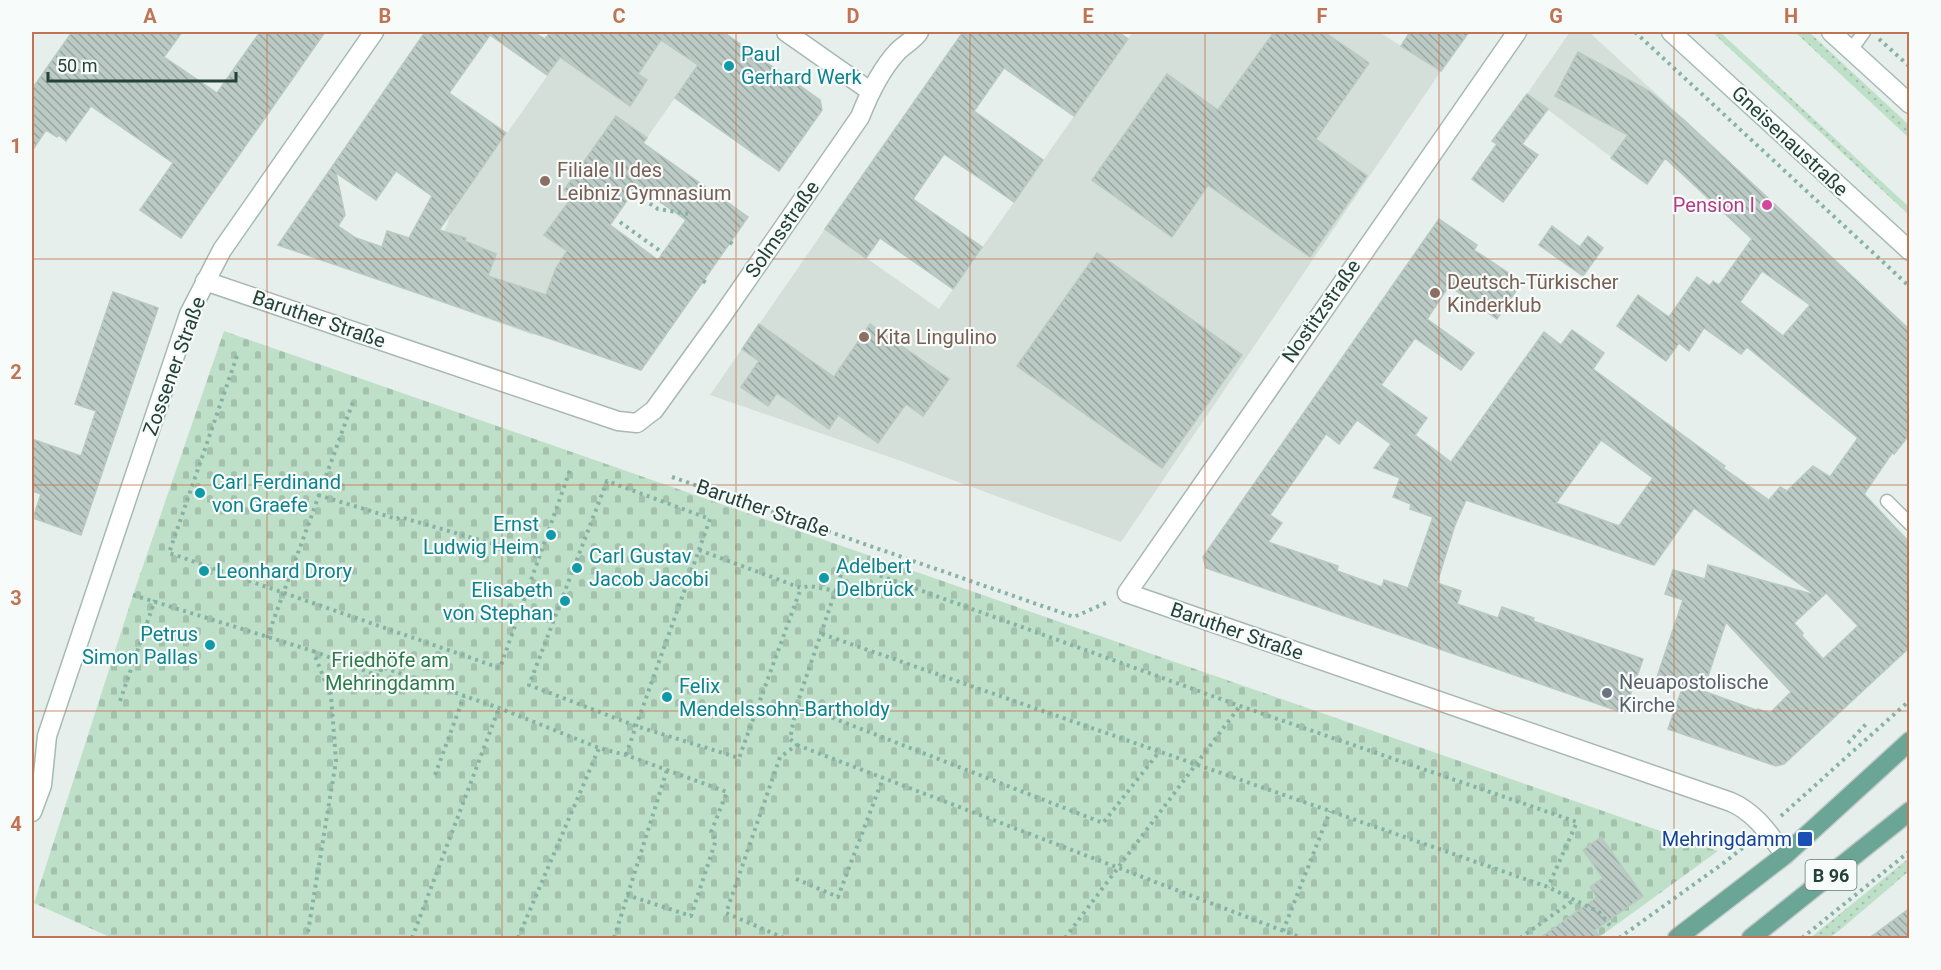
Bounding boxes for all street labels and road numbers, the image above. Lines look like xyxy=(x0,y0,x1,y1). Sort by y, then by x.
street label: Gneisenaustraße xyxy=(1727,81,1853,201)
street label: Solmsstraße xyxy=(740,176,824,282)
street label: Nostitzstraße xyxy=(1277,255,1365,367)
street label: Baruther Straße xyxy=(249,285,389,353)
street label: Zossener Straße xyxy=(138,293,210,439)
street label: Baruther Straße xyxy=(693,474,833,542)
street label: Baruther Straße xyxy=(1167,597,1307,665)
road number: B 96 xyxy=(1806,860,1856,890)

